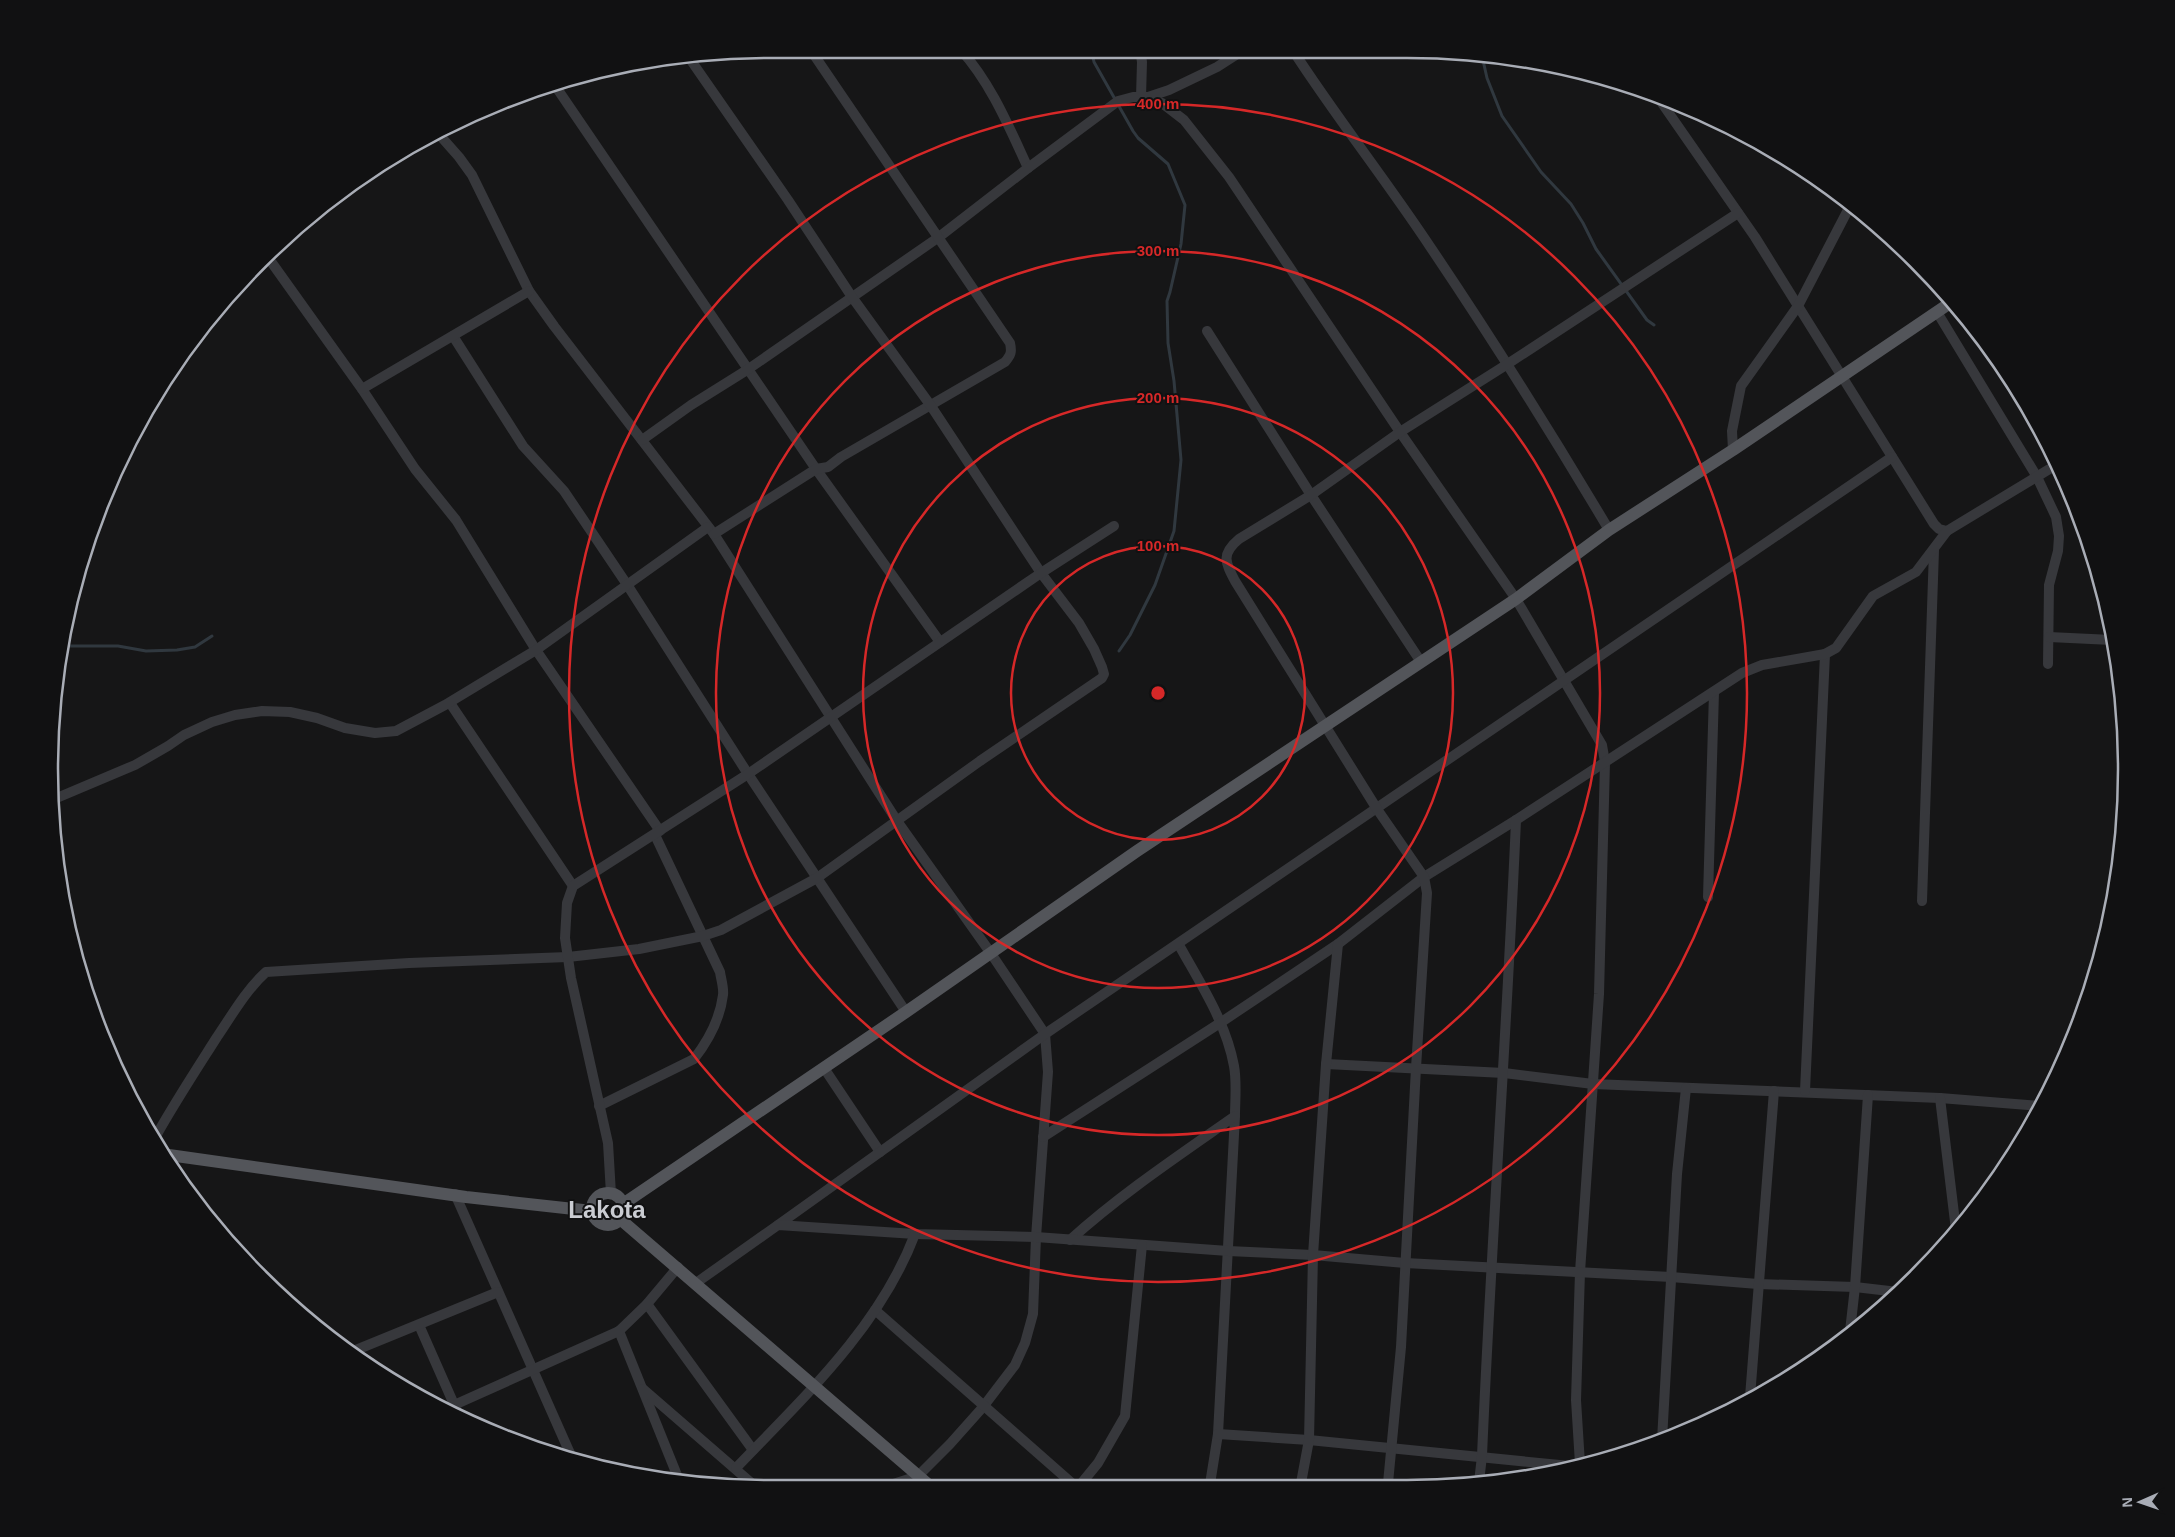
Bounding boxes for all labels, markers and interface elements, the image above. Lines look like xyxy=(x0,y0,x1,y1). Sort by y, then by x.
text: 400 m xyxy=(1137,95,1179,112)
text: 300 m xyxy=(1137,242,1179,259)
text: 200 m xyxy=(1137,389,1179,406)
text: 100 m xyxy=(1137,537,1179,554)
centre of rings xyxy=(1149,684,1167,702)
district label: Lakota xyxy=(568,1196,646,1223)
north arrow xyxy=(2115,1477,2165,1527)
text: N xyxy=(2119,1497,2135,1508)

